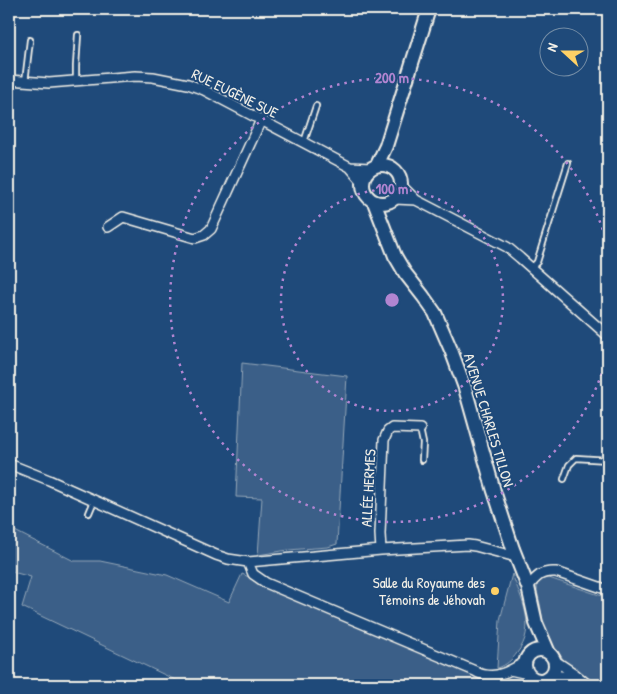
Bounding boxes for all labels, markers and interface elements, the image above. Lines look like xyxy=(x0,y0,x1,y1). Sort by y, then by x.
north arrow xyxy=(540,28,590,78)
text: N xyxy=(541,40,562,54)
street label: RUE EUGÈNE SUE xyxy=(188,63,282,123)
text: 200 m xyxy=(375,67,409,88)
text: 100 m xyxy=(376,178,408,199)
centre of rings xyxy=(383,291,401,309)
street label: AVENUE CHARLES TILLON xyxy=(459,351,519,489)
street label: ALLÉE HERMES xyxy=(355,448,381,528)
place label: Salle du Royaume des Témoins de Jéhovah xyxy=(373,572,485,610)
marker: Salle du Royaume des Témoins de Jéhovah xyxy=(489,585,501,597)

